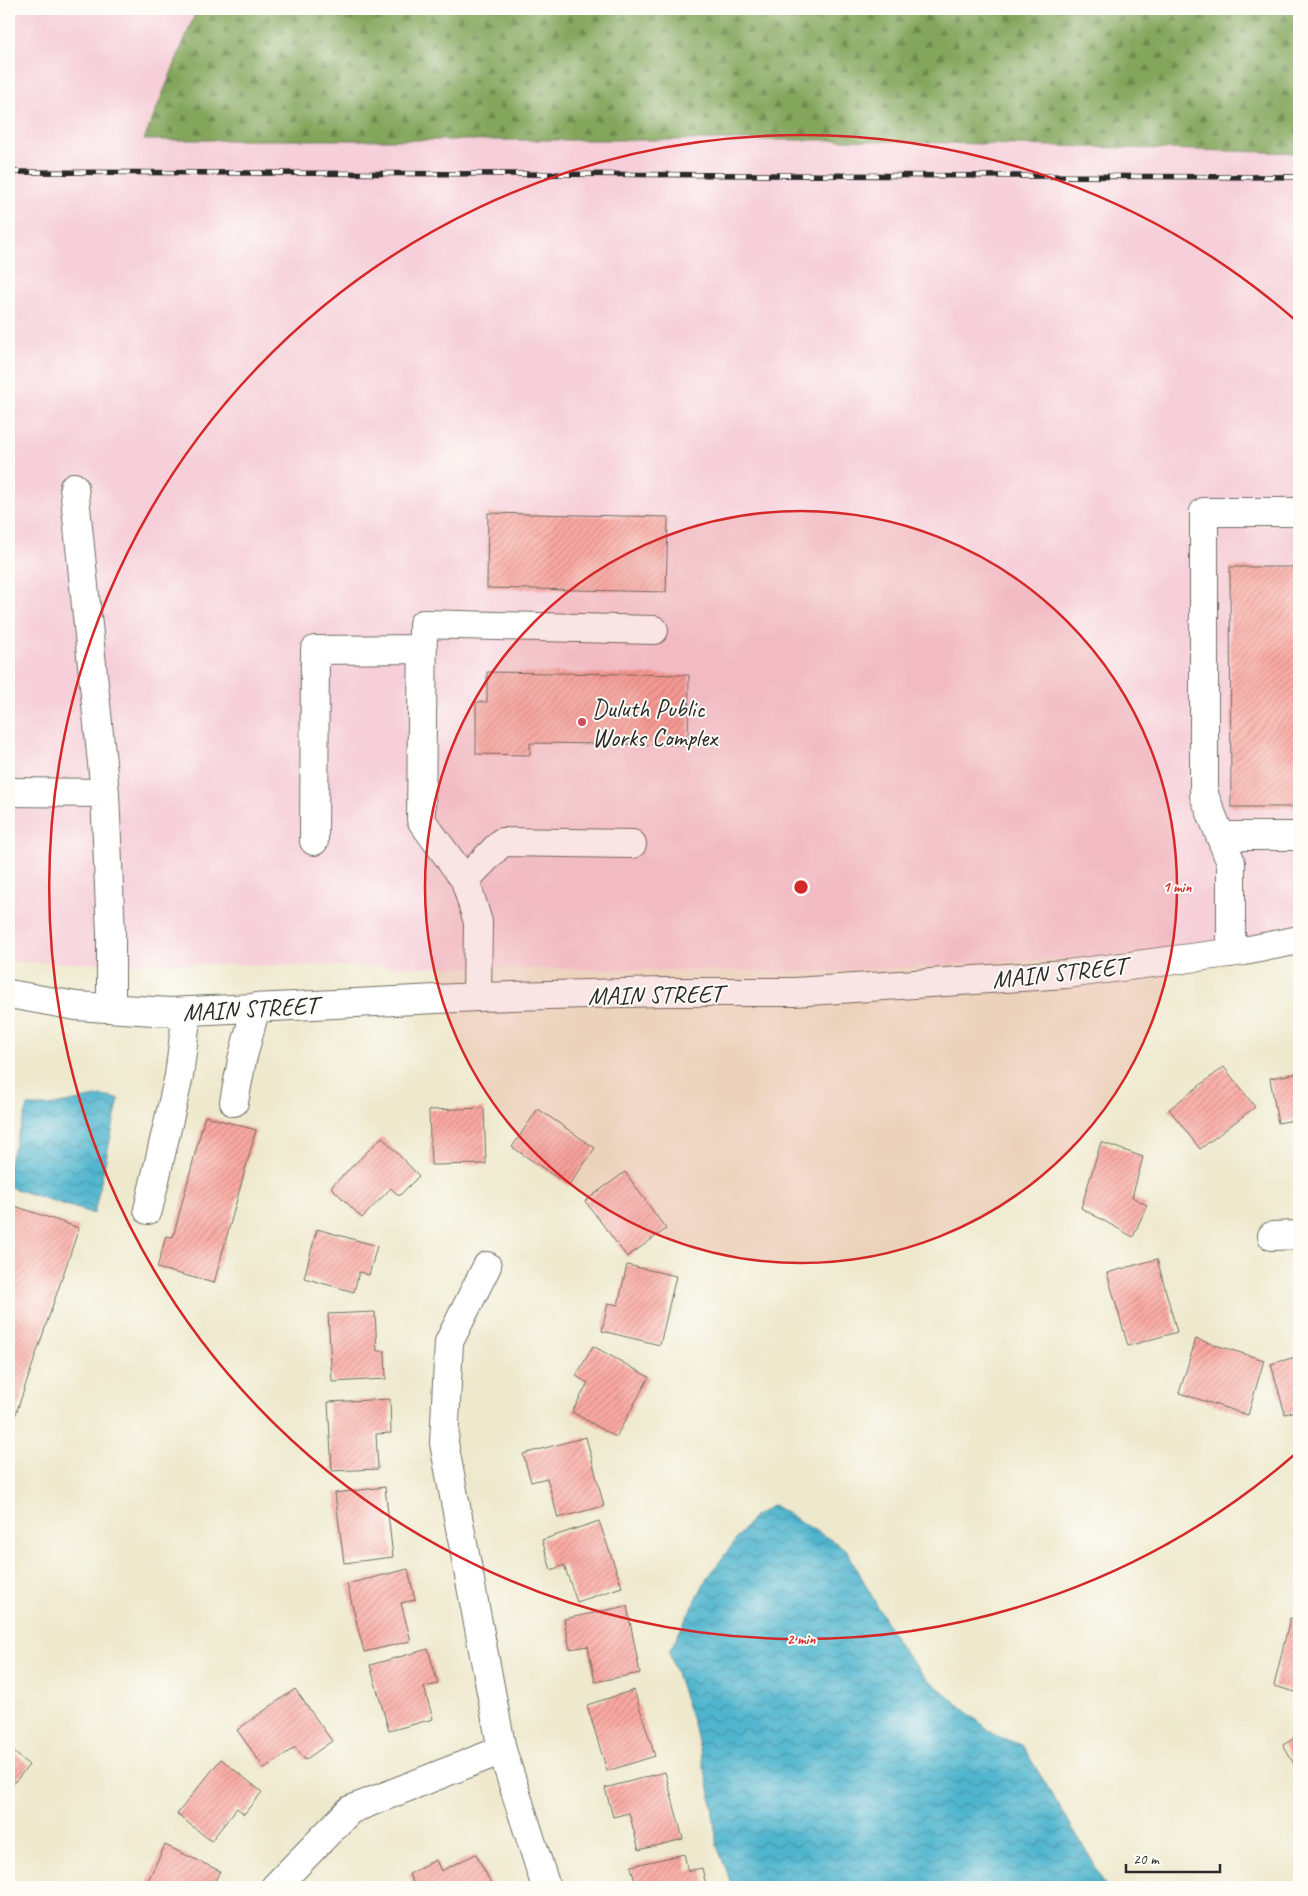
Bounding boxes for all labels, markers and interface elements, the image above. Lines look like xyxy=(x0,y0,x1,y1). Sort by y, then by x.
place label: Duluth Public Works Complex xyxy=(592,693,719,754)
marker: Duluth Public Works Complex xyxy=(576,716,588,728)
centre of rings xyxy=(792,878,810,896)
text: 1 min xyxy=(1163,878,1192,897)
street label: MAIN STREET xyxy=(991,949,1134,996)
street label: MAIN STREET xyxy=(588,978,729,1012)
street label: MAIN STREET xyxy=(182,989,325,1028)
text: 2 min xyxy=(787,1630,816,1649)
scale bar xyxy=(1126,1841,1219,1873)
text: 20 m xyxy=(1133,1850,1160,1869)

